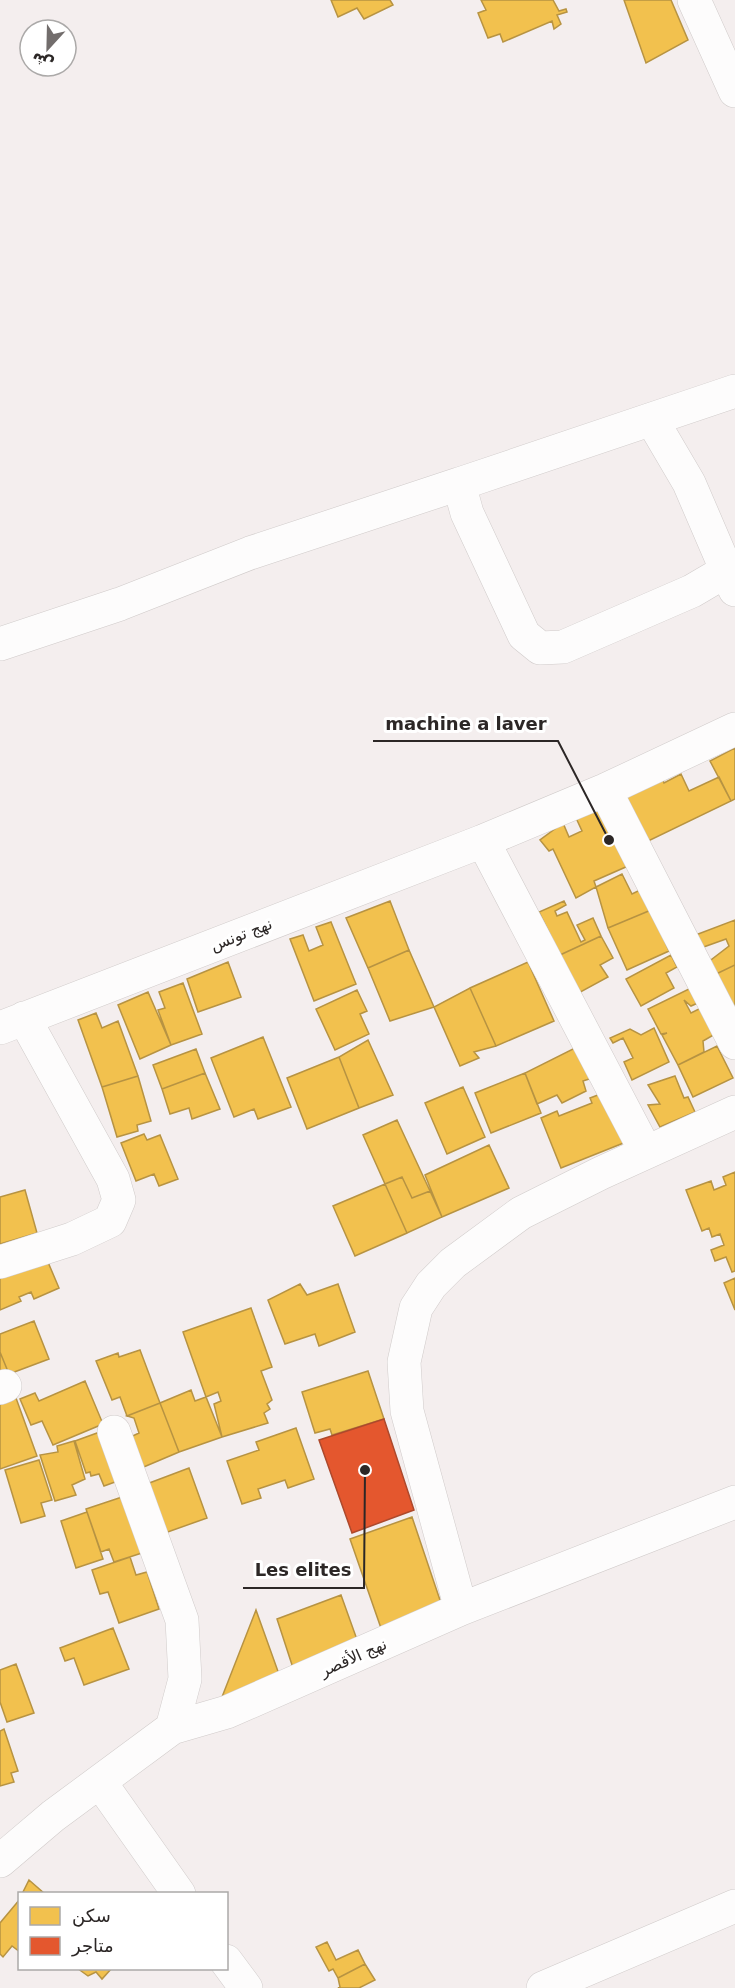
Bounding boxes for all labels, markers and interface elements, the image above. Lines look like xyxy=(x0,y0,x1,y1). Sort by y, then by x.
north arrow xyxy=(18,18,78,78)
text: ش xyxy=(29,49,56,74)
callout: machine a laver xyxy=(373,705,558,741)
text: machine a laver xyxy=(385,713,547,734)
street label: نهج تونس xyxy=(208,914,275,956)
callout: Les elites xyxy=(243,1552,364,1588)
text: Les elites xyxy=(255,1559,351,1580)
street label: نهج الأقصر xyxy=(316,1633,390,1682)
legend xyxy=(18,1892,228,1970)
text: سكن xyxy=(72,1905,111,1927)
text: متاجر xyxy=(71,1935,114,1957)

